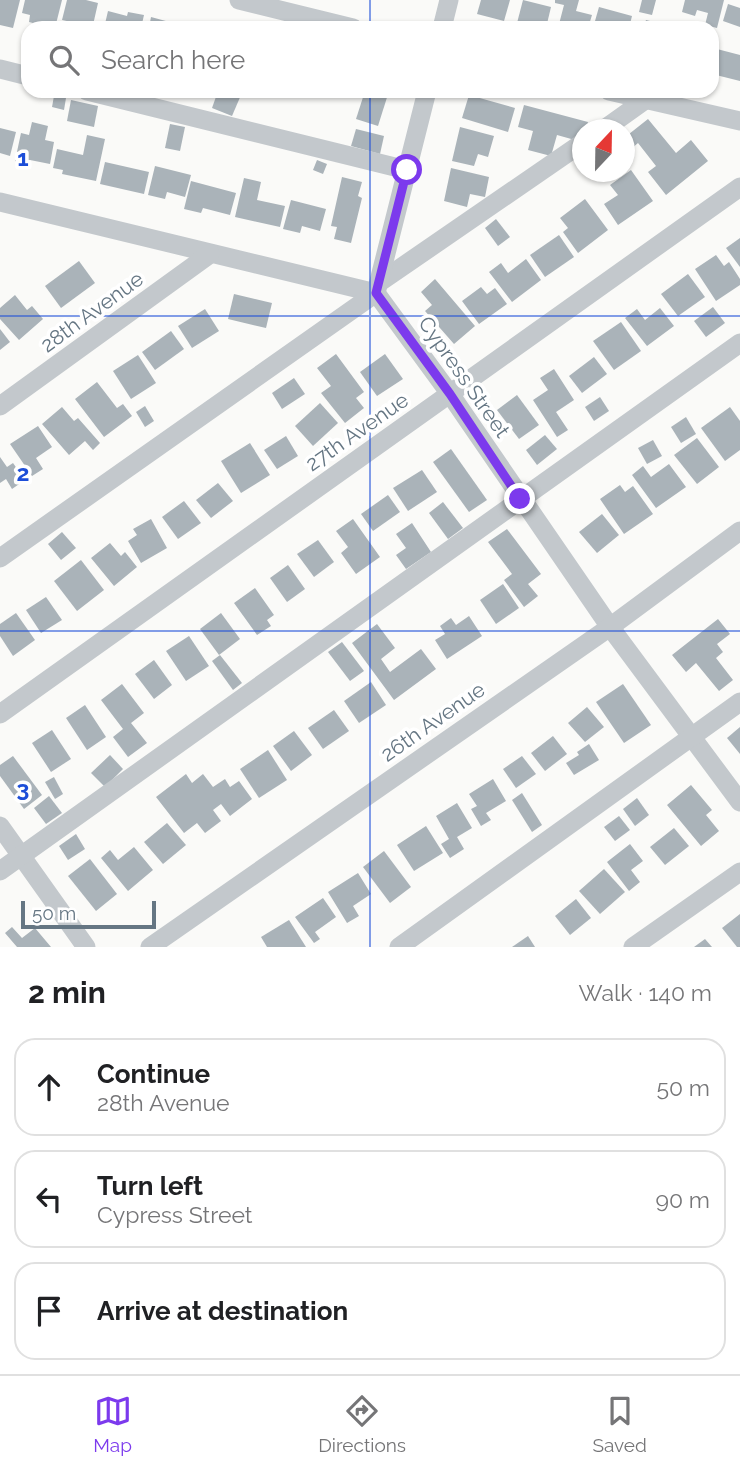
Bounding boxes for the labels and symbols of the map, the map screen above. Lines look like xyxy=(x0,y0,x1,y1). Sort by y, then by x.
north arrow xyxy=(572,119,635,182)
text: 1 xyxy=(17,144,29,171)
route start xyxy=(391,154,422,185)
street label: 28th Avenue xyxy=(35,266,148,357)
street label: Cypress Street xyxy=(413,311,515,442)
street label: 27th Avenue xyxy=(300,387,413,476)
text: 2 xyxy=(17,459,29,486)
route end xyxy=(504,483,535,514)
street label: 26th Avenue xyxy=(376,677,490,767)
text: 3 xyxy=(17,775,29,802)
scale bar xyxy=(21,898,156,930)

